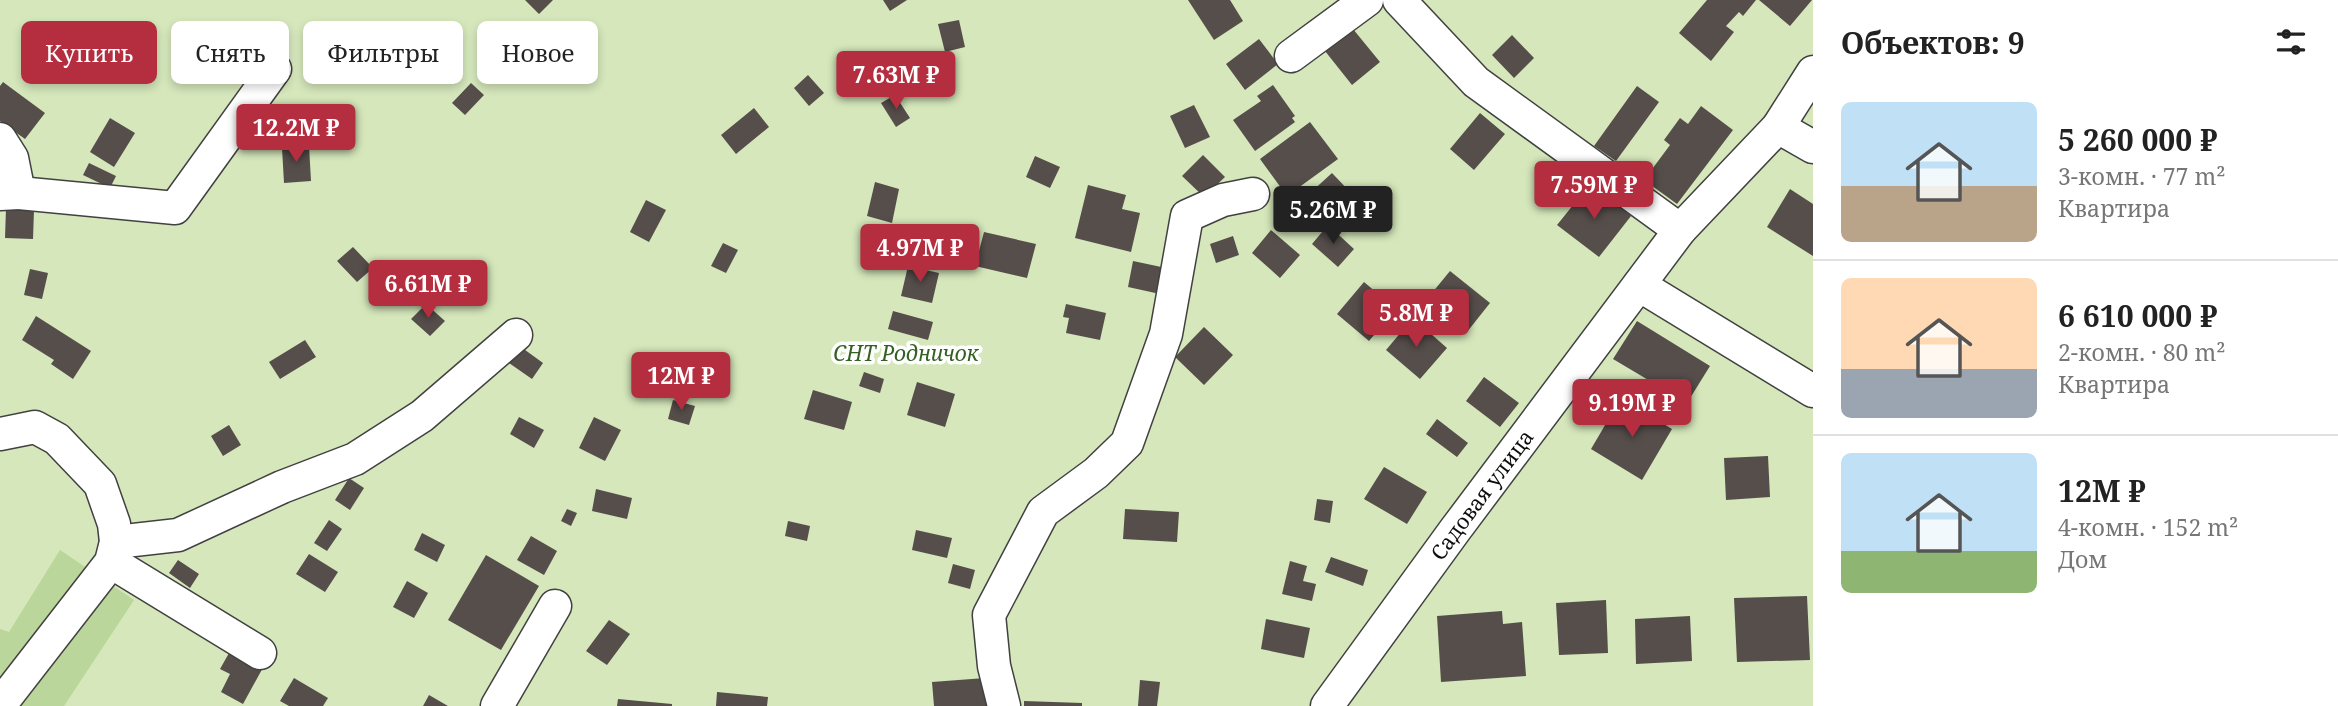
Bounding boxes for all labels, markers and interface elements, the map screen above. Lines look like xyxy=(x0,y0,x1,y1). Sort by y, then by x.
chip: Купить xyxy=(21,21,157,84)
chip: Снять xyxy=(171,21,289,84)
chip: Фильтры xyxy=(303,21,463,84)
chip: Новое xyxy=(477,21,598,84)
text: Объектов: 9 xyxy=(1841,22,2025,63)
icon: filters xyxy=(2272,23,2310,61)
pin: 7.63M ₽ xyxy=(831,52,961,111)
text: 7.63M ₽ xyxy=(852,58,940,90)
pin: 12.2M ₽ xyxy=(231,104,361,164)
text: 12.2M ₽ xyxy=(252,111,340,143)
text: 5 260 000 ₽ xyxy=(2058,119,2218,160)
icon: home xyxy=(1897,130,1981,214)
text: 3-комн. · 77 m² xyxy=(2058,160,2225,192)
pin: 7.59M ₽ xyxy=(1529,162,1659,221)
text: 7.59M ₽ xyxy=(1550,168,1638,200)
pin: 5.26M ₽ xyxy=(1268,187,1398,246)
text: Квартира xyxy=(2058,192,2170,224)
text: 5.26M ₽ xyxy=(1289,193,1377,225)
pin: 4.97M ₽ xyxy=(855,224,985,284)
text: 4.97M ₽ xyxy=(876,231,964,263)
pin: 6.61M ₽ xyxy=(363,260,493,320)
text: 6.61M ₽ xyxy=(384,267,472,299)
pin: 5.8M ₽ xyxy=(1359,290,1473,349)
text: 6 610 000 ₽ xyxy=(2058,295,2218,336)
text: 5.8M ₽ xyxy=(1379,296,1453,328)
icon: home xyxy=(1897,306,1981,390)
text: 2-комн. · 80 m² xyxy=(2058,336,2225,368)
park label: СНТ Родничок xyxy=(833,339,980,367)
pin: 12M ₽ xyxy=(632,352,730,412)
text: 12M ₽ xyxy=(647,359,715,391)
text: Квартира xyxy=(2058,368,2170,400)
pin: 9.19M ₽ xyxy=(1567,380,1697,439)
text: 9.19M ₽ xyxy=(1588,386,1676,418)
street label: Садовая улица xyxy=(1424,424,1540,565)
text: 12M ₽ xyxy=(2058,470,2146,511)
icon: home xyxy=(1897,481,1981,565)
text: 4-комн. · 152 m² xyxy=(2058,511,2238,543)
text: Дом xyxy=(2058,543,2107,575)

